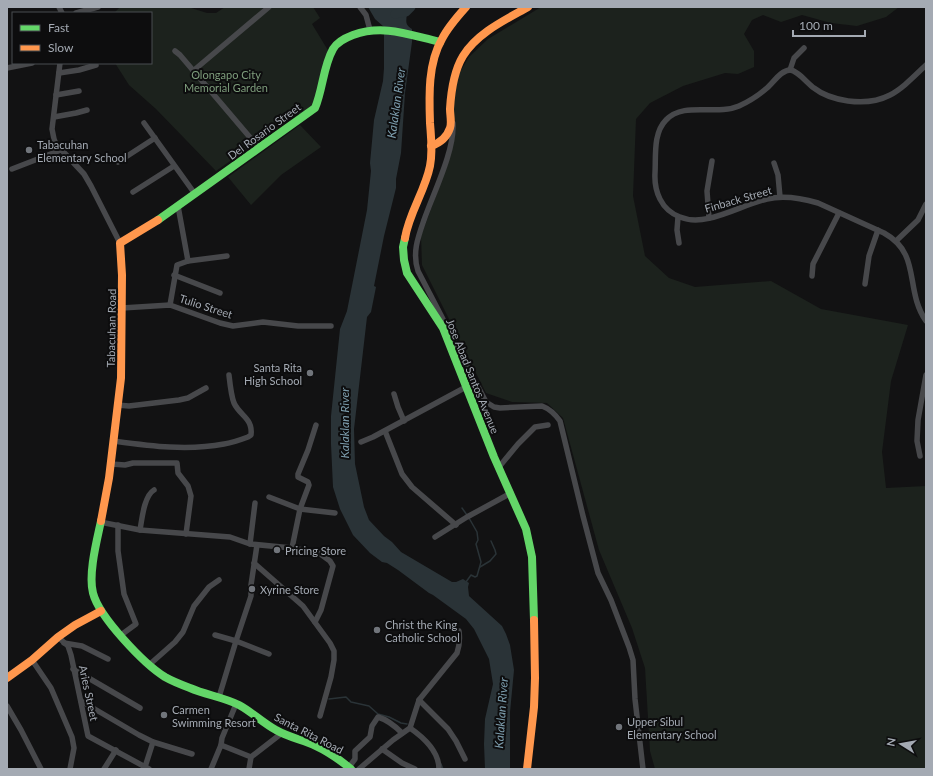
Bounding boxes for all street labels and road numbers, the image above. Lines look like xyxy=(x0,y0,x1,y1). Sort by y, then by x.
street label: Del Rosario Street xyxy=(225,100,303,162)
street label: Finback Street xyxy=(703,183,773,215)
street label: Tabacuhan Road xyxy=(104,289,118,367)
street label: Tulio Street xyxy=(178,291,234,321)
street label: Jose Abad Santos Avenue xyxy=(444,317,502,436)
street label: Aries Street xyxy=(77,664,101,722)
street label: Santa Rita Road xyxy=(272,710,346,756)

